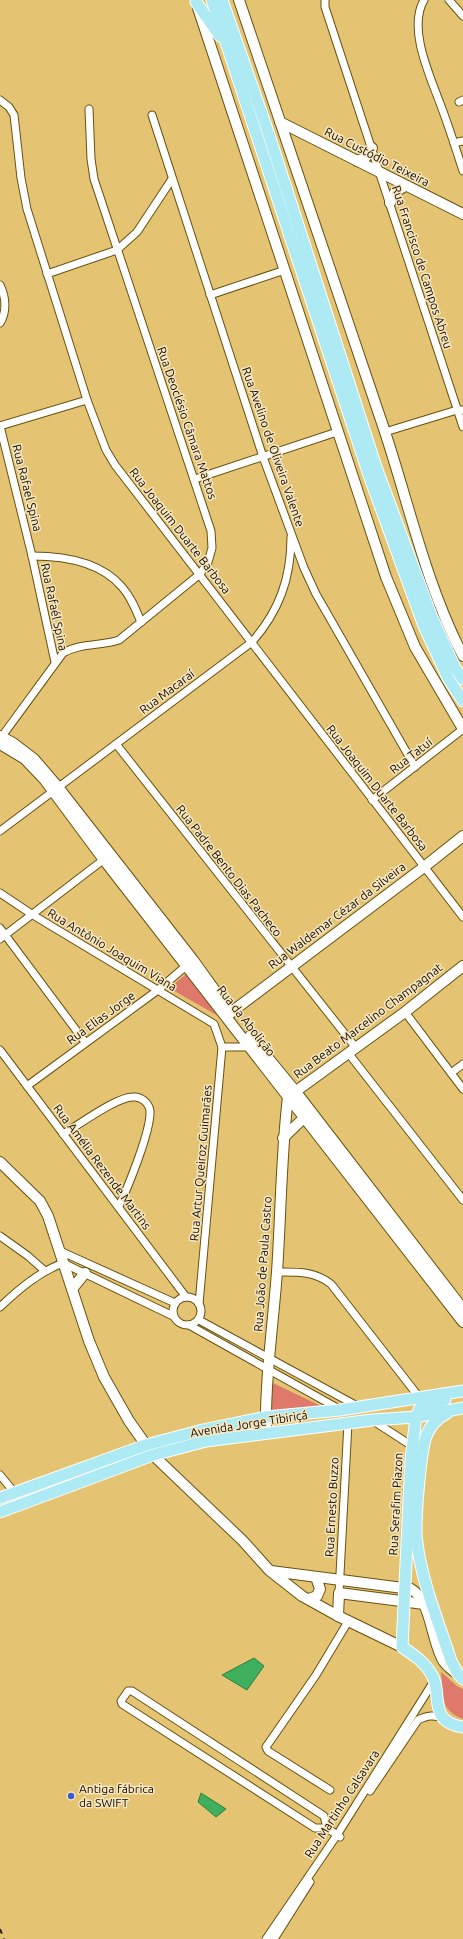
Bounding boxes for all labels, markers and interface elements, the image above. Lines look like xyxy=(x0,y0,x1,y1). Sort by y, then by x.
street label: Rua Custódio Teixeira xyxy=(323,124,432,189)
street label: Rua Francisco de Campos Abreu xyxy=(390,183,455,350)
street label: Rua Deoclésio Câmara Mattos xyxy=(155,345,220,501)
street label: Rua Avelino de Oliveira Valente xyxy=(240,365,307,528)
street label: Rua Rafael Spina xyxy=(10,443,45,533)
street label: Rua Joaquim Duarte Barbosa xyxy=(127,465,234,596)
street label: Rua Rafaél Spina xyxy=(39,562,70,652)
street label: Rua Macaraí xyxy=(137,666,197,716)
street label: Rua Joaquim Duarte Barbosa xyxy=(324,722,431,853)
street label: Rua Tatuí xyxy=(387,734,435,776)
street label: Rua Padre Bento Dias Pacheco xyxy=(174,802,285,939)
street label: Rua Waldemar Cézar da Silveira xyxy=(266,860,408,971)
street label: Rua Antônio Joaquim Viana xyxy=(45,906,179,993)
street label: Rua Beato Marcelino Champagnat xyxy=(291,960,445,1081)
street label: Rua da Abolição xyxy=(215,983,278,1059)
street label: Rua Elias Jorge xyxy=(64,988,137,1047)
street label: Rua Artur Queiroz Guimarães xyxy=(187,1084,214,1242)
street label: Rua Amélia Rezende Martins xyxy=(51,1102,154,1232)
street label: Rua João de Paula Castro xyxy=(251,1196,274,1332)
street label: Avenida Jorge Tibiriçá xyxy=(189,1408,308,1439)
street label: Rua Serafim Piazon xyxy=(386,1452,405,1556)
street label: Rua Ernesto Buzzo xyxy=(322,1457,341,1557)
street label: Rua Martinho Calsavara xyxy=(302,1747,381,1860)
place label: Antiga fábrica da SWIFT xyxy=(79,1782,154,1809)
marker: Antiga fábrica da SWIFT xyxy=(66,1791,76,1801)

